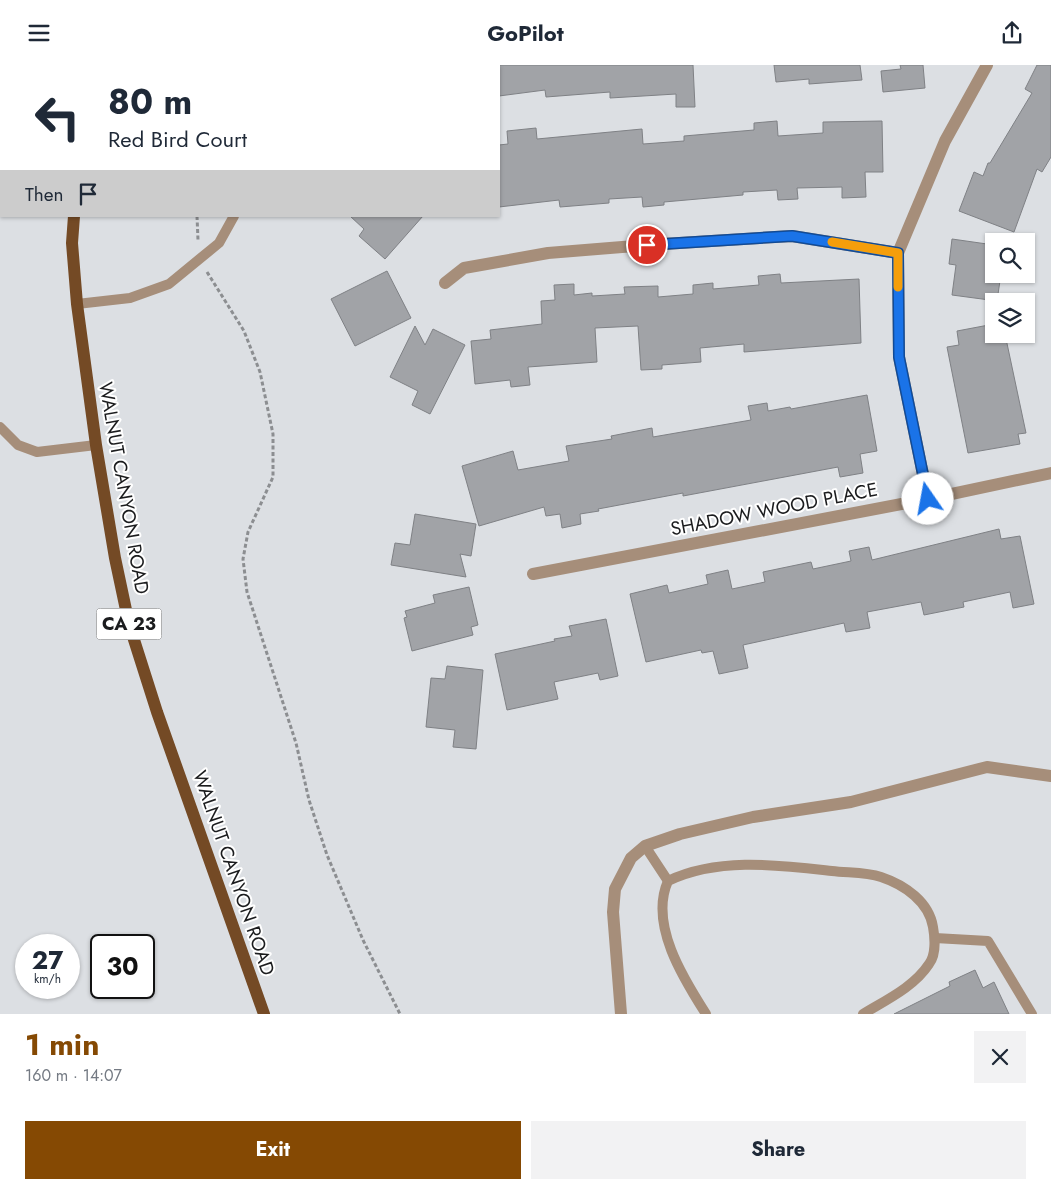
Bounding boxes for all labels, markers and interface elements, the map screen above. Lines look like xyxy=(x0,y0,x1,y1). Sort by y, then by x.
text: GoPilot xyxy=(487,17,564,49)
icon: menu xyxy=(25,19,53,47)
icon: share xyxy=(998,19,1026,47)
text: 80 m xyxy=(108,77,192,127)
icon: left xyxy=(25,85,90,150)
text: Red Bird Court xyxy=(108,123,247,155)
icon: arrive xyxy=(74,180,102,208)
text: Then xyxy=(25,181,64,208)
pin xyxy=(626,224,668,266)
icon: arrive xyxy=(633,231,661,259)
map controls xyxy=(985,233,1035,343)
button: search xyxy=(985,233,1035,283)
button: layers xyxy=(985,293,1035,343)
street label: WALNUT CANYON ROAD xyxy=(92,380,156,596)
position arrow xyxy=(901,472,953,524)
street label: SHADOW WOOD PLACE xyxy=(668,476,880,542)
road number: CA 23 xyxy=(96,609,162,639)
street label: WALNUT CANYON ROAD xyxy=(186,767,282,979)
speed limit sign: 30 xyxy=(90,934,155,999)
text: 27 xyxy=(32,942,63,978)
text: km/h xyxy=(34,970,61,988)
text: 1 min xyxy=(25,1023,99,1066)
button: close xyxy=(974,1031,1026,1083)
text: 160 m · 14:07 xyxy=(25,1064,122,1087)
button: Exit xyxy=(25,1121,521,1179)
button: Share xyxy=(531,1121,1026,1179)

